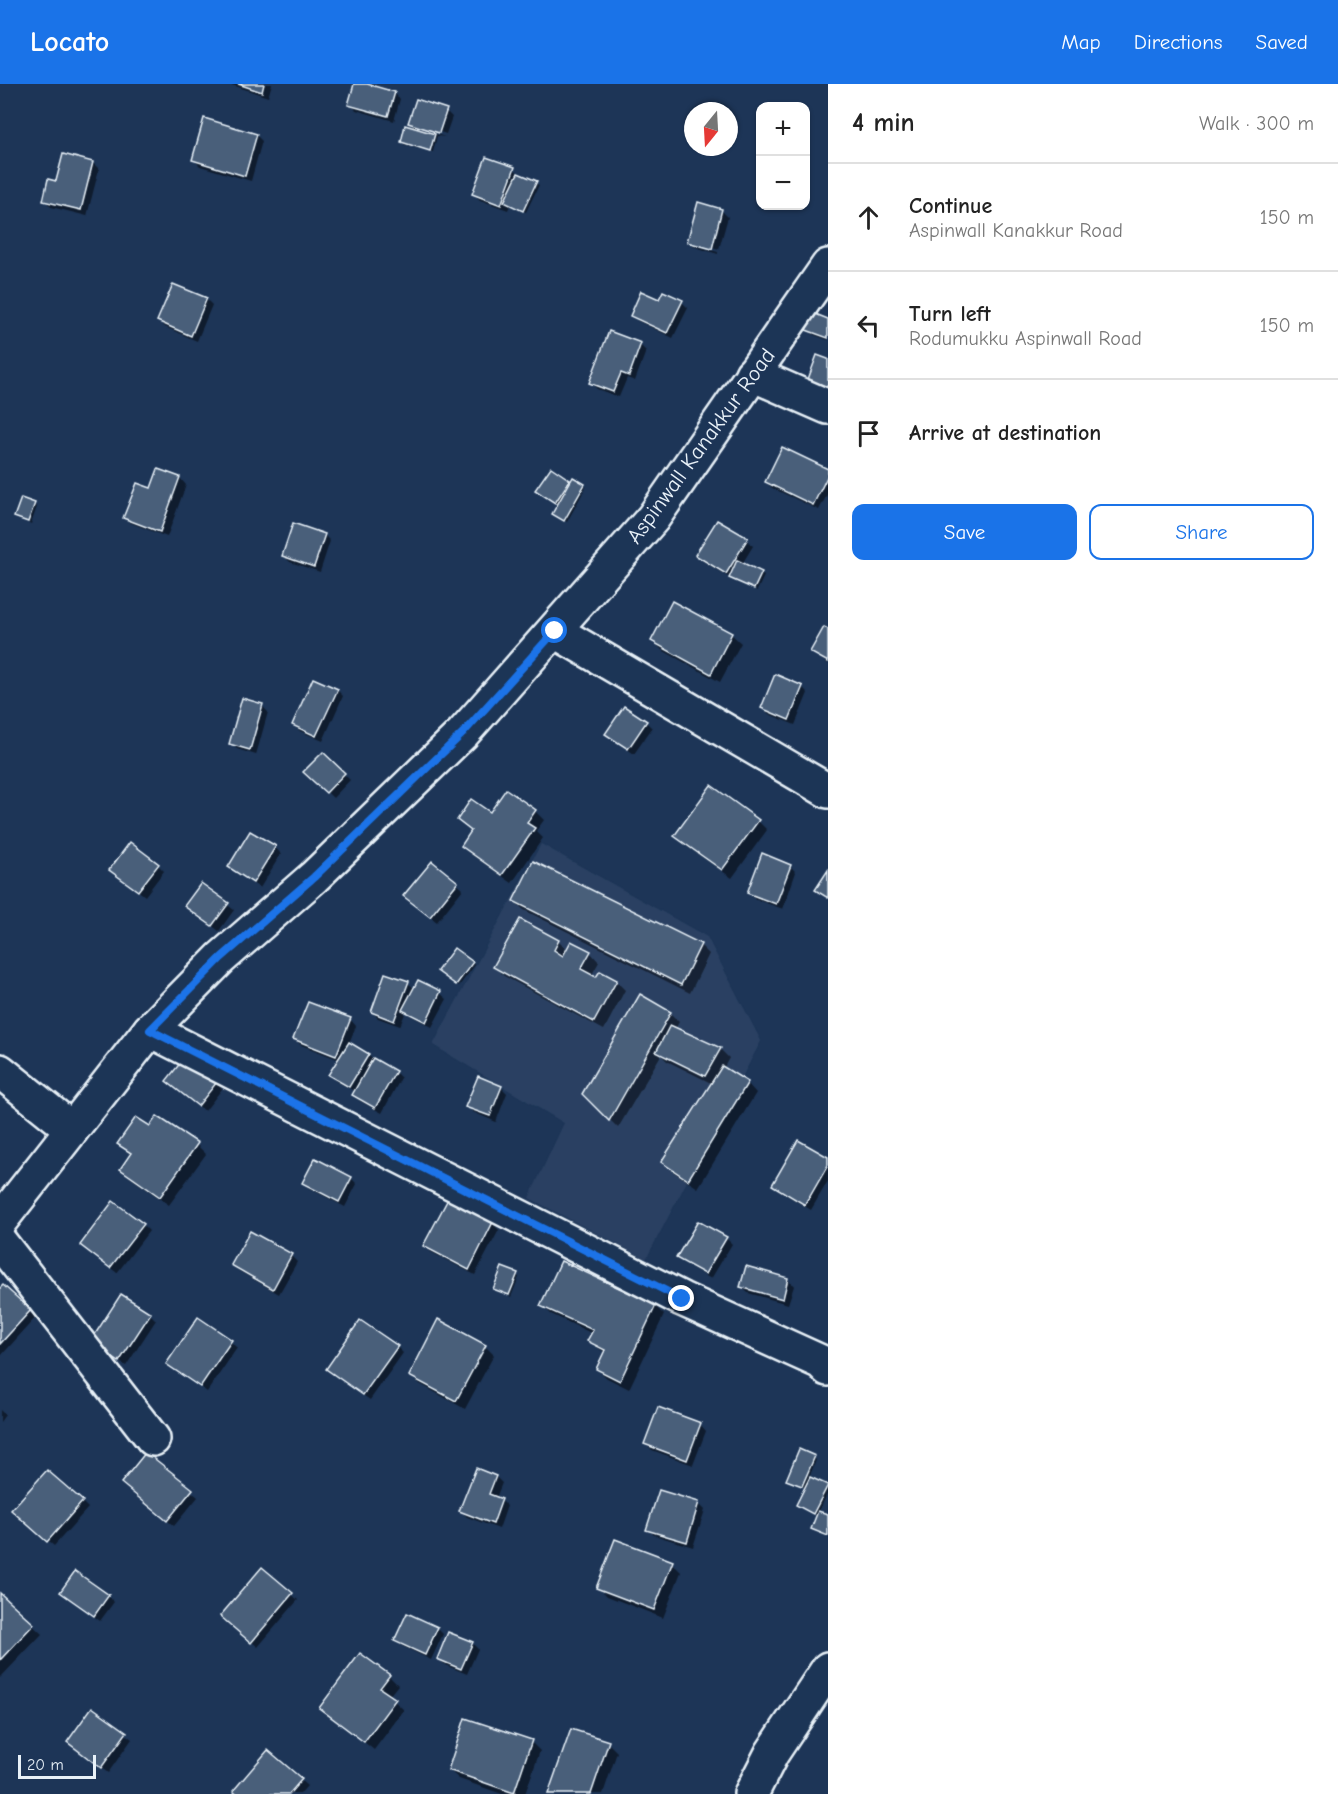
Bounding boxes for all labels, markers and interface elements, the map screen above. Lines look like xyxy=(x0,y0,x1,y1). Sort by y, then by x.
text: Locato xyxy=(30,26,109,58)
text: Map xyxy=(1061,30,1101,54)
text: Directions xyxy=(1134,30,1223,54)
text: Saved xyxy=(1256,30,1308,54)
north arrow xyxy=(684,102,738,156)
map controls xyxy=(756,102,810,210)
button: + xyxy=(756,102,810,156)
text: 4 min xyxy=(852,108,915,138)
text: Walk · 300 m xyxy=(1199,112,1314,135)
button: − xyxy=(756,156,810,210)
text: Continue xyxy=(909,193,992,219)
icon: ahead xyxy=(852,201,885,234)
text: 150 m xyxy=(1260,206,1314,229)
text: Aspinwall Kanakkur Road xyxy=(909,219,1123,242)
text: Turn left xyxy=(909,301,991,327)
icon: left xyxy=(852,309,885,342)
text: 150 m xyxy=(1260,314,1314,337)
text: Rodumukku Aspinwall Road xyxy=(909,327,1142,350)
street label: Aspinwall Kanakkur Road xyxy=(621,343,781,549)
icon: arrive xyxy=(852,417,885,450)
text: Arrive at destination xyxy=(909,420,1101,446)
button: Save xyxy=(852,504,1077,560)
button: Share xyxy=(1089,504,1314,560)
route start xyxy=(541,617,567,643)
route end xyxy=(668,1285,694,1311)
scale bar xyxy=(18,1752,96,1780)
text: 20 m xyxy=(27,1756,64,1774)

